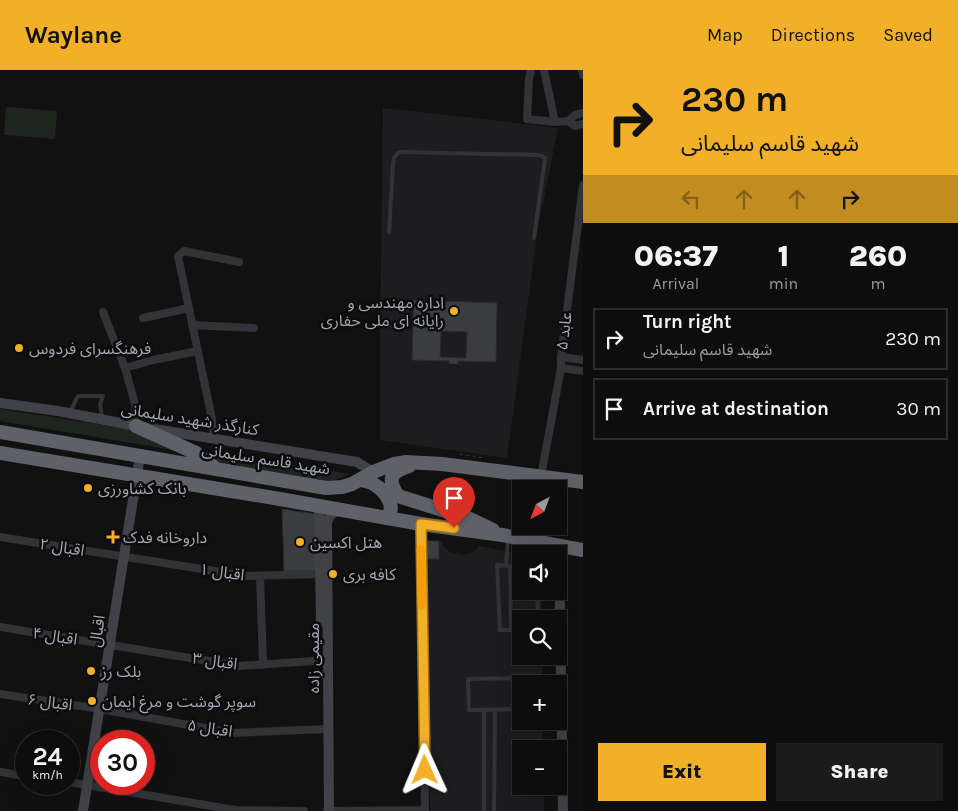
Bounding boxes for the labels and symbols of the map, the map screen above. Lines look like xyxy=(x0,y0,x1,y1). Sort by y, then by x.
place label: اداره مهندسی و رایانه ای ملی حفاری xyxy=(321,293,444,330)
marker: اداره مهندسی و رایانه ای ملی حفاری xyxy=(448,305,460,317)
street label: عابد ۵ xyxy=(552,311,576,351)
place label: فرهنگسرای فردوس xyxy=(29,339,151,358)
marker: فرهنگسرای فردوس xyxy=(13,342,25,354)
street label: کنارگذر شهید سلیمانی xyxy=(120,399,261,439)
street label: شهید قاسم سلیمانی xyxy=(200,439,331,481)
pin xyxy=(433,477,475,528)
place label: بانک کشاورزی xyxy=(98,479,187,498)
north arrow xyxy=(512,480,568,535)
marker: بانک کشاورزی xyxy=(82,482,94,494)
place label: داروخانه فدک xyxy=(123,528,207,547)
marker: داروخانه فدک xyxy=(107,531,119,543)
place label: هتل اکسین xyxy=(310,533,382,552)
street label: اقبال ۲ xyxy=(38,534,86,561)
marker: هتل اکسین xyxy=(294,536,306,548)
street label: اقبال ۱ xyxy=(198,559,246,586)
place label: کافه بری xyxy=(343,565,396,584)
marker: کافه بری xyxy=(327,568,339,580)
street label: اقبال xyxy=(85,614,110,649)
street label: اقبال ۴ xyxy=(31,623,79,650)
street label: مقیمی زاده xyxy=(304,623,323,693)
street label: اقبال ۳ xyxy=(191,648,239,675)
place label: بلک رز xyxy=(100,662,141,681)
marker: بلک رز xyxy=(85,665,97,677)
street label: اقبال ۶ xyxy=(26,689,74,716)
place label: سوپر گوشت و مرغ ایمان xyxy=(102,692,256,714)
marker: سوپر گوشت و مرغ ایمان xyxy=(86,695,98,707)
street label: اقبال ۵ xyxy=(186,715,234,742)
speed limit sign: 30 xyxy=(90,730,155,795)
position arrow xyxy=(398,743,450,795)

